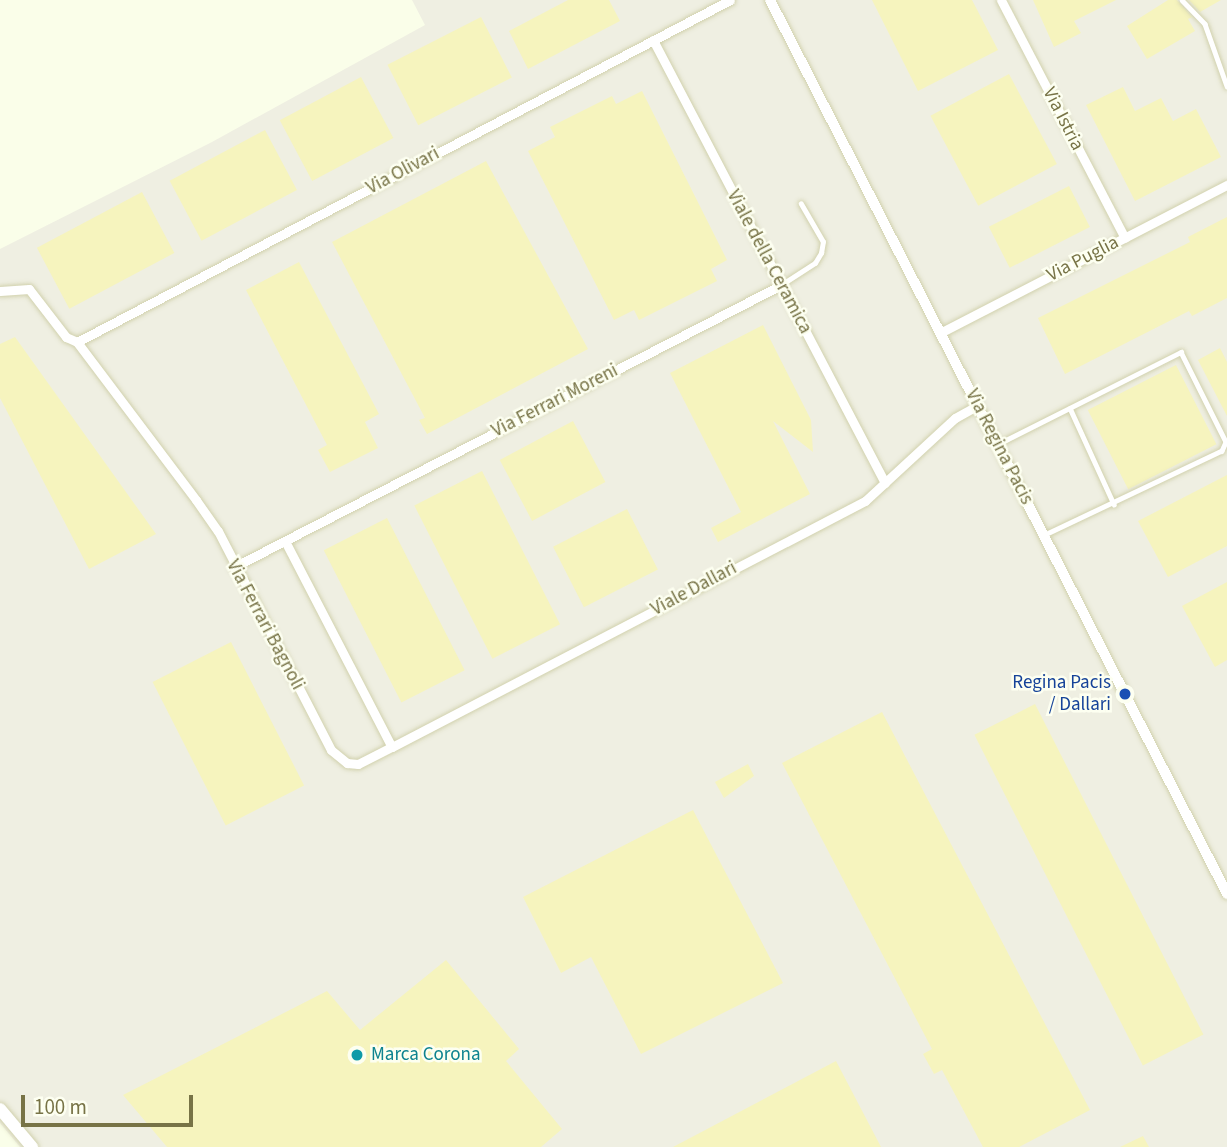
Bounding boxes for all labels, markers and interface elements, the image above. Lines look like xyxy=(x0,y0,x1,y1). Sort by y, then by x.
street label: Via Istria xyxy=(1037,84,1089,154)
street label: Via Olivari xyxy=(363,142,443,200)
street label: Viale della Ceramica xyxy=(721,186,817,338)
street label: Via Puglia xyxy=(1043,231,1123,287)
street label: Via Ferrari Moreni xyxy=(488,359,622,443)
street label: Via Regina Pacis xyxy=(960,385,1038,509)
street label: Via Ferrari Bagnoli xyxy=(221,556,309,694)
street label: Viale Dallari xyxy=(647,557,741,621)
place label: Regina Pacis / Dallari xyxy=(1012,672,1111,716)
marker: Regina Pacis / Dallari xyxy=(1117,686,1133,702)
place label: Marca Corona xyxy=(371,1044,480,1066)
marker: Marca Corona xyxy=(349,1047,365,1063)
scale bar xyxy=(24,1080,196,1124)
text: 100 m xyxy=(34,1092,87,1122)

